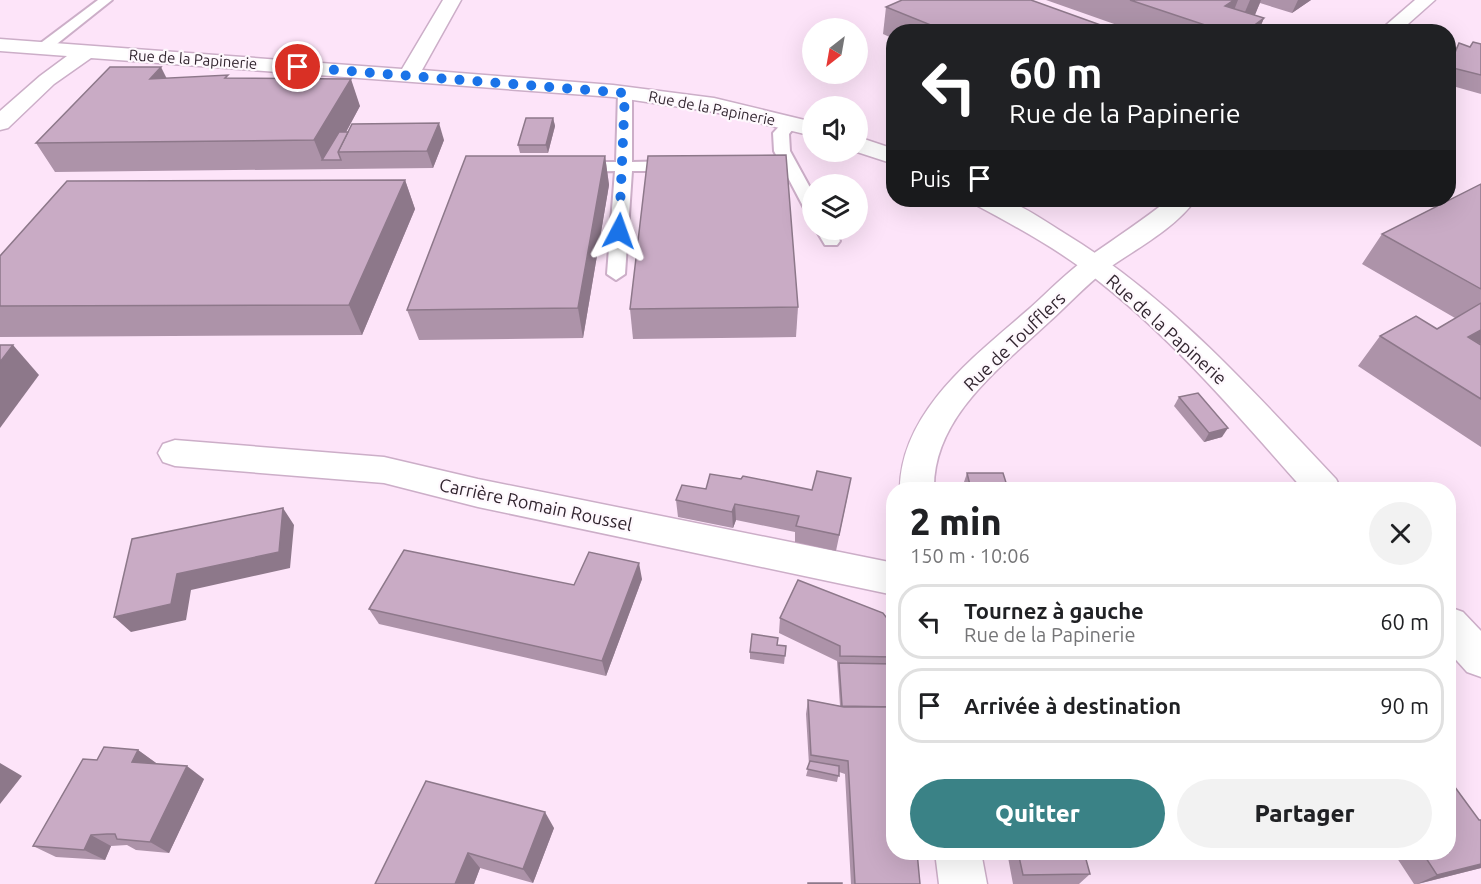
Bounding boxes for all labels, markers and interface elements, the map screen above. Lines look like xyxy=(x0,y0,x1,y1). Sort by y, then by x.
north arrow xyxy=(802,18,868,84)
map controls xyxy=(802,18,868,240)
pin xyxy=(272,41,323,92)
street label: Rue de la Papinerie xyxy=(128,46,258,72)
icon: left xyxy=(910,48,988,126)
text: 60 m xyxy=(1009,49,1103,96)
icon: arrive xyxy=(281,50,314,83)
street label: Rue de la Papinerie xyxy=(647,87,777,129)
button: sound xyxy=(802,96,868,162)
text: Rue de la Papinerie xyxy=(1009,98,1241,128)
icon: arrive xyxy=(963,162,996,195)
text: Puis xyxy=(910,166,951,191)
button: layers xyxy=(802,174,868,240)
position arrow xyxy=(587,199,651,263)
street label: Rue de la Papinerie xyxy=(1103,270,1231,388)
street label: Rue de Toufflers xyxy=(959,287,1069,394)
street label: Carrière Romain Roussel xyxy=(438,474,635,534)
text: 2 min xyxy=(910,501,1002,542)
button: close xyxy=(1369,502,1432,565)
text: 150 m · 10:06 xyxy=(910,544,1030,567)
text: Tournez à gauche xyxy=(964,598,1144,623)
icon: left xyxy=(913,605,946,638)
text: 60 m xyxy=(1380,609,1429,634)
text: Rue de la Papinerie xyxy=(964,623,1136,646)
icon: arrive xyxy=(913,689,946,722)
text: Arrivée à destination xyxy=(964,693,1181,718)
text: 90 m xyxy=(1380,693,1429,718)
button: Quitter xyxy=(910,779,1165,848)
button: Partager xyxy=(1177,779,1432,848)

